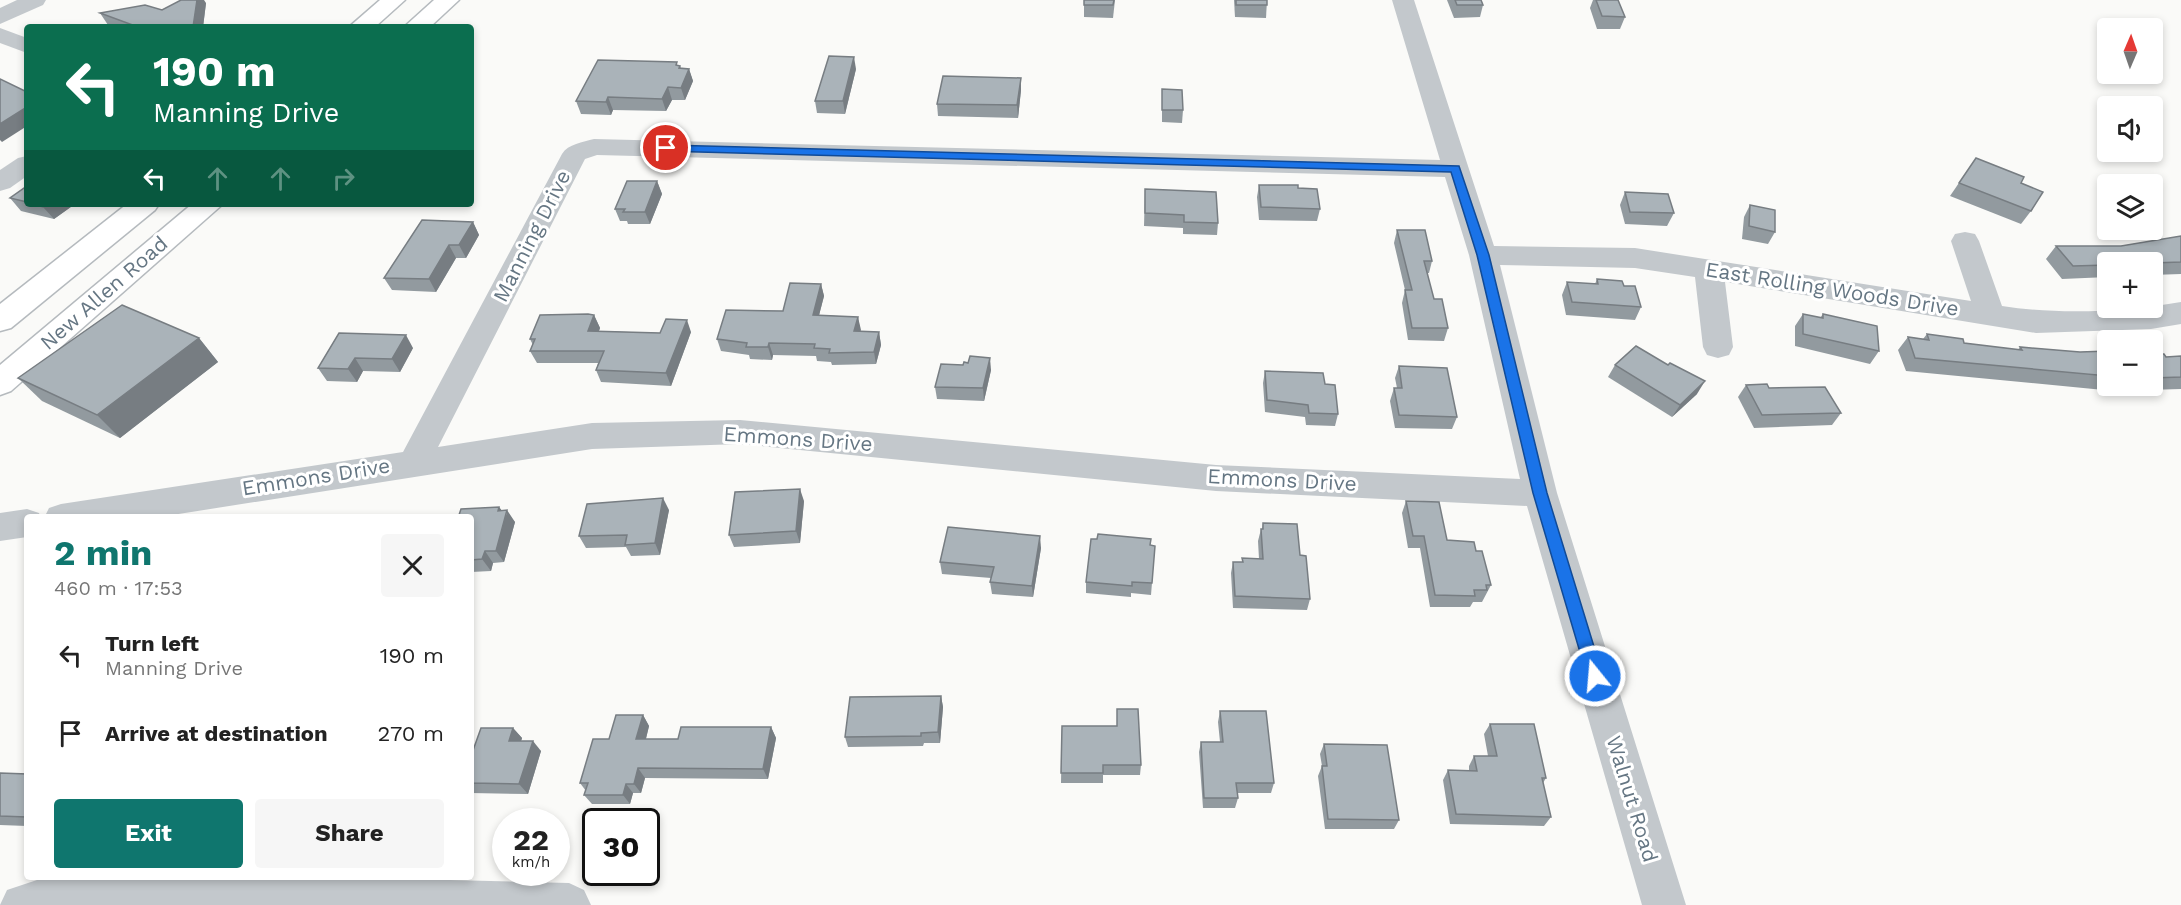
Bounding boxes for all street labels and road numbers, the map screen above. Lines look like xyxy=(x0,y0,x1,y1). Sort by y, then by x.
street label: Manning Drive xyxy=(488,166,576,306)
street label: New Allen Road xyxy=(35,230,173,355)
street label: East Rolling Woods Drive xyxy=(1704,256,1960,321)
street label: Emmons Drive xyxy=(723,421,873,456)
street label: Emmons Drive xyxy=(240,452,392,501)
street label: Emmons Drive xyxy=(1207,463,1357,496)
street label: Walnut Road xyxy=(1601,733,1664,865)

